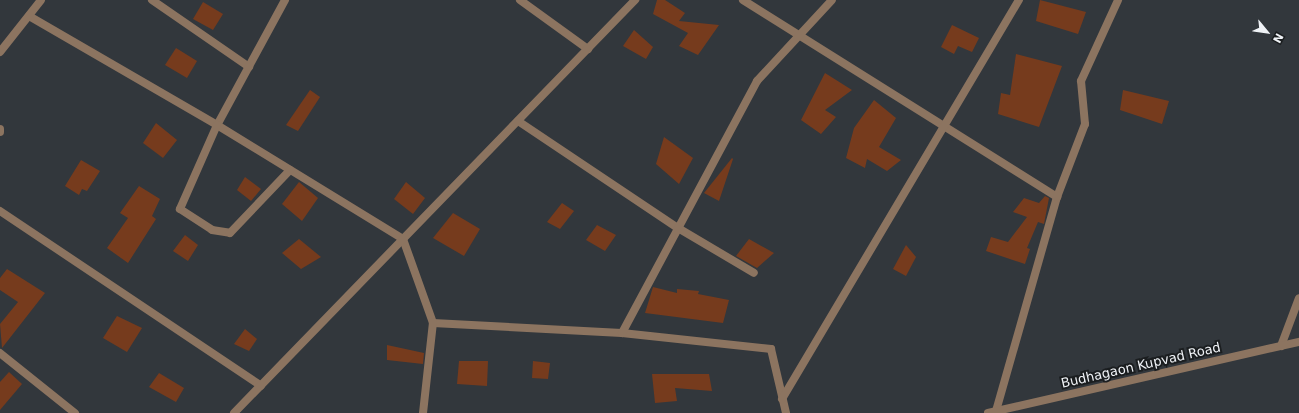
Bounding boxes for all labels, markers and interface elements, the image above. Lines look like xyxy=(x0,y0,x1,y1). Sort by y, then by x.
north arrow xyxy=(1247,12,1287,52)
text: N xyxy=(1270,31,1286,45)
street label: Budhagaon Kupvad Road xyxy=(1060,340,1222,392)

